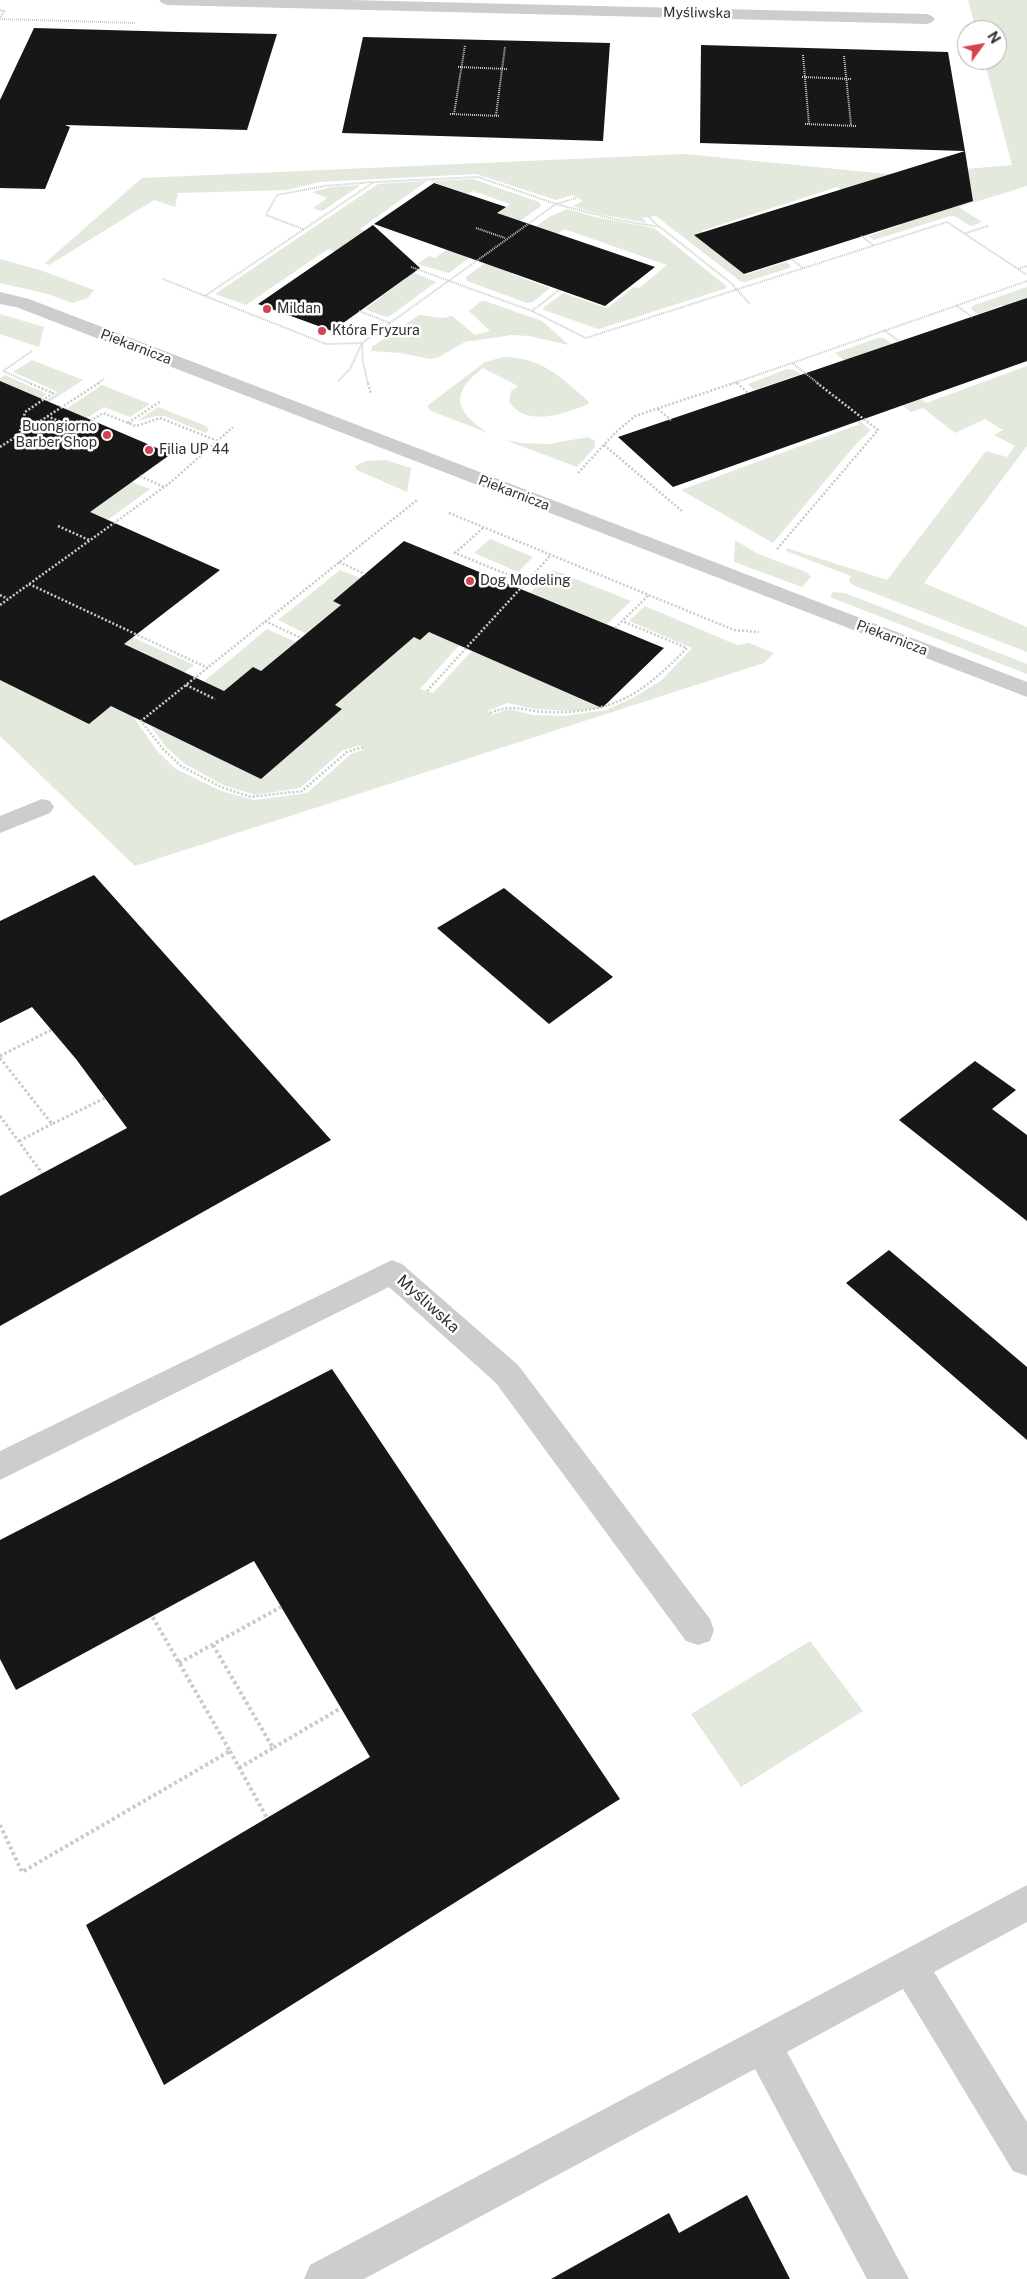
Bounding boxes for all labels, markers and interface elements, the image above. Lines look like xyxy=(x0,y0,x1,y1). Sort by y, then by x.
street label: Myśliwska xyxy=(663,4,731,22)
north arrow xyxy=(957,20,1007,70)
text: N xyxy=(984,29,1004,46)
place label: Mildan xyxy=(277,301,321,317)
marker: Mildan xyxy=(261,303,273,315)
place label: Która Fryzura xyxy=(332,323,420,339)
marker: Która Fryzura xyxy=(316,325,328,337)
street label: Piekarnicza xyxy=(98,326,174,368)
place label: Buongiorno Barber Shop xyxy=(16,419,97,452)
marker: Buongiorno Barber Shop xyxy=(101,429,113,441)
place label: Filia UP 44 xyxy=(159,442,229,458)
marker: Filia UP 44 xyxy=(143,444,155,456)
street label: Piekarnicza xyxy=(476,472,552,514)
place label: Dog Modeling xyxy=(480,573,571,589)
marker: Dog Modeling xyxy=(464,575,476,587)
street label: Piekarnicza xyxy=(854,617,930,659)
street label: Myśliwska xyxy=(393,1271,463,1337)

